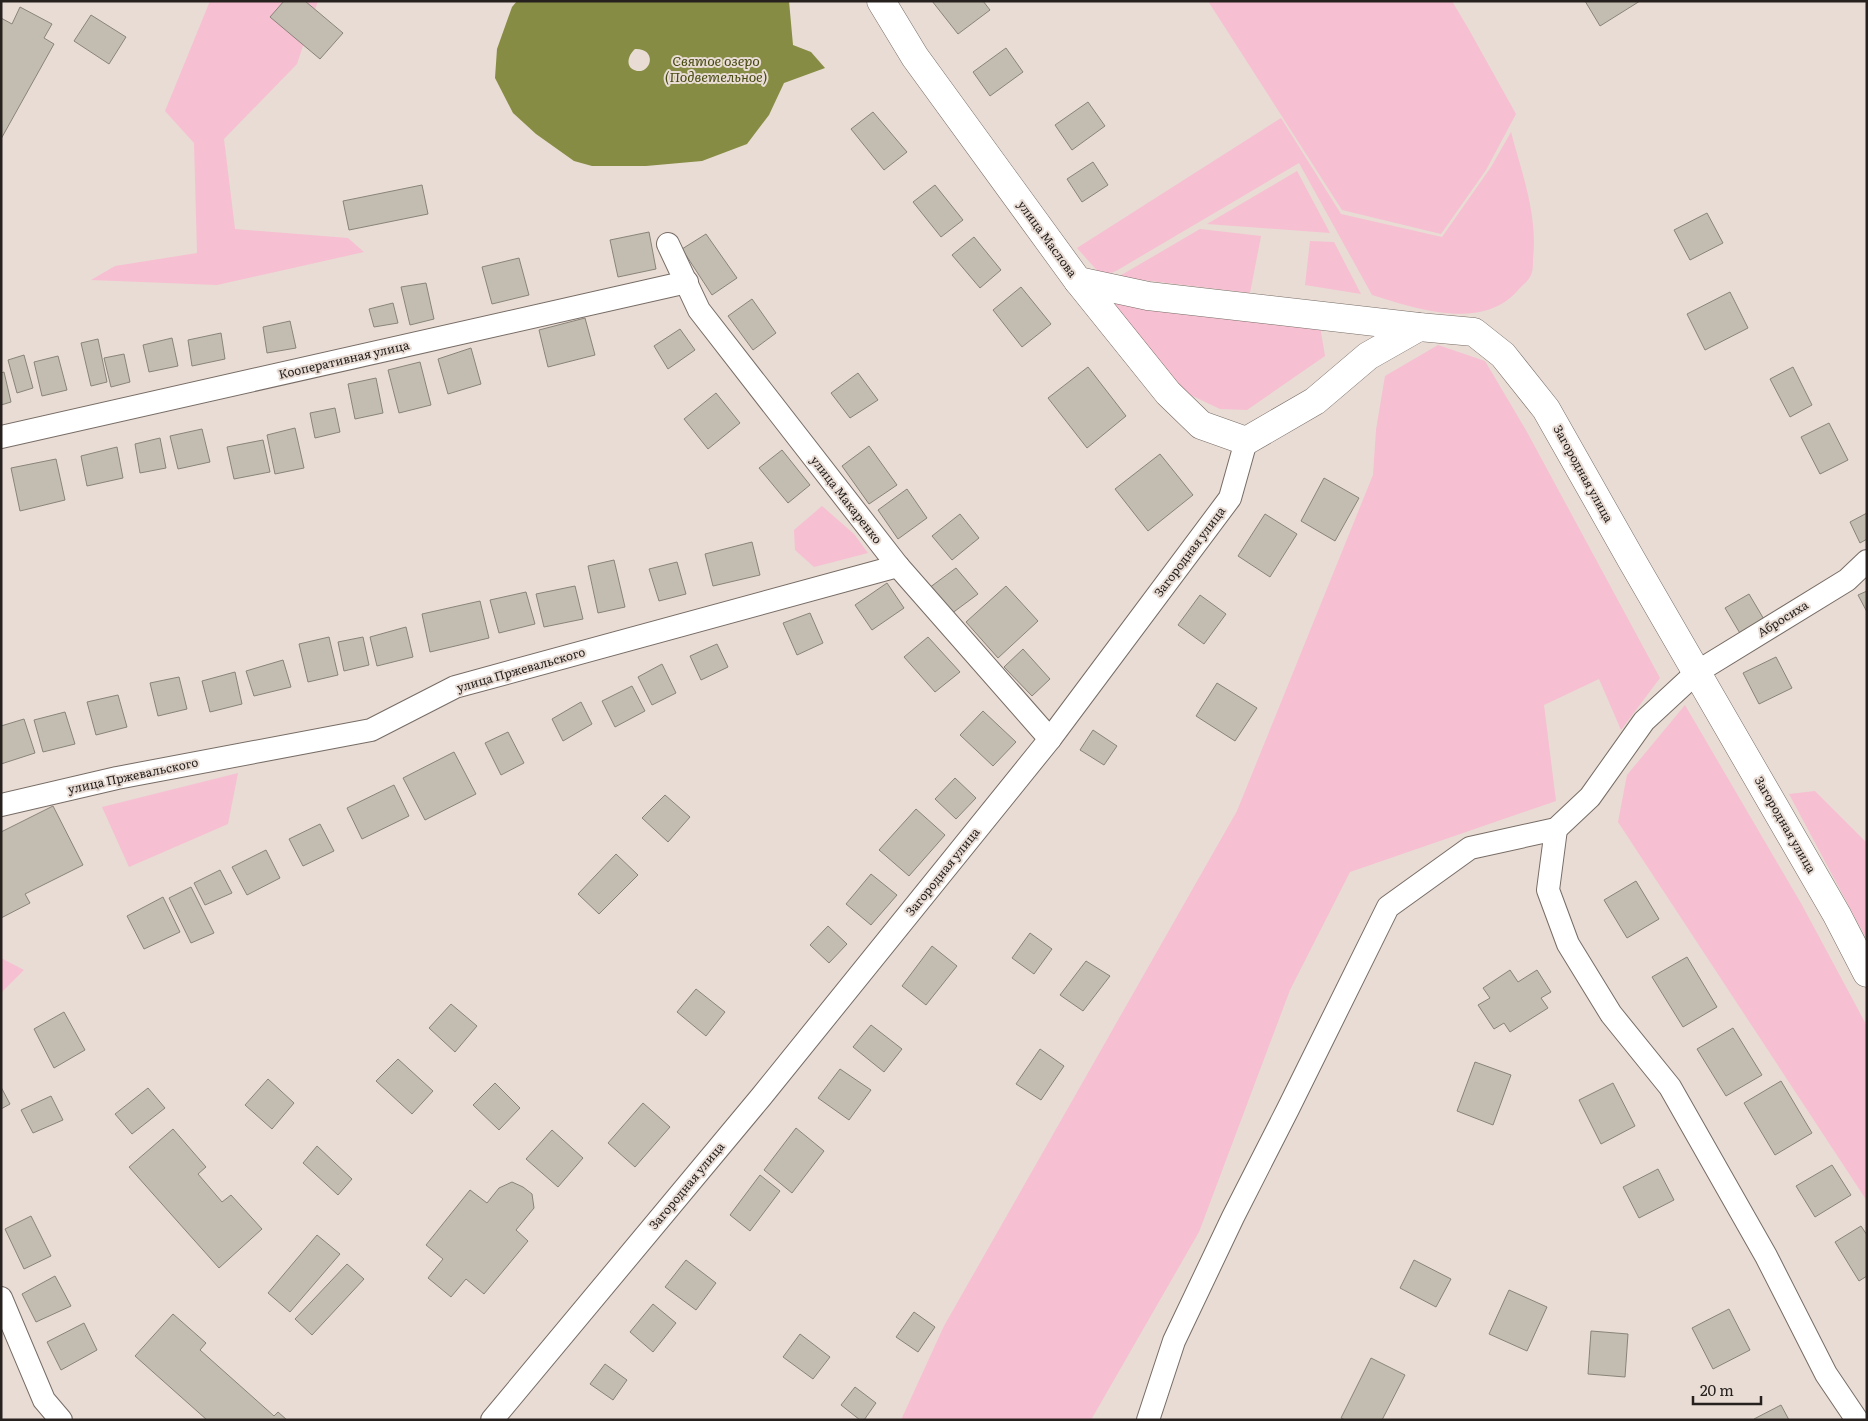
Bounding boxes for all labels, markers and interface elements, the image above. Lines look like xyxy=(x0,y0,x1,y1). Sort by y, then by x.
water label: Святое озеро (Подветельное) xyxy=(665,50,767,86)
street label: улица Маслова xyxy=(1014,196,1082,281)
street label: Кооперативная улица xyxy=(277,335,411,383)
street label: Загородная улица xyxy=(1550,422,1618,526)
street label: улица Макаренко xyxy=(807,452,887,547)
street label: Загородная улица xyxy=(1149,502,1229,600)
street label: Абросиха xyxy=(1753,595,1812,641)
street label: улица Пржевальского xyxy=(454,642,587,696)
street label: улица Пржевальского xyxy=(66,752,200,798)
street label: Загородная улица xyxy=(1751,773,1821,877)
street label: Загородная улица xyxy=(901,823,984,919)
street label: Загородная улица xyxy=(644,1137,728,1233)
scale bar xyxy=(1693,1374,1760,1406)
text: 20 m xyxy=(1700,1378,1734,1401)

